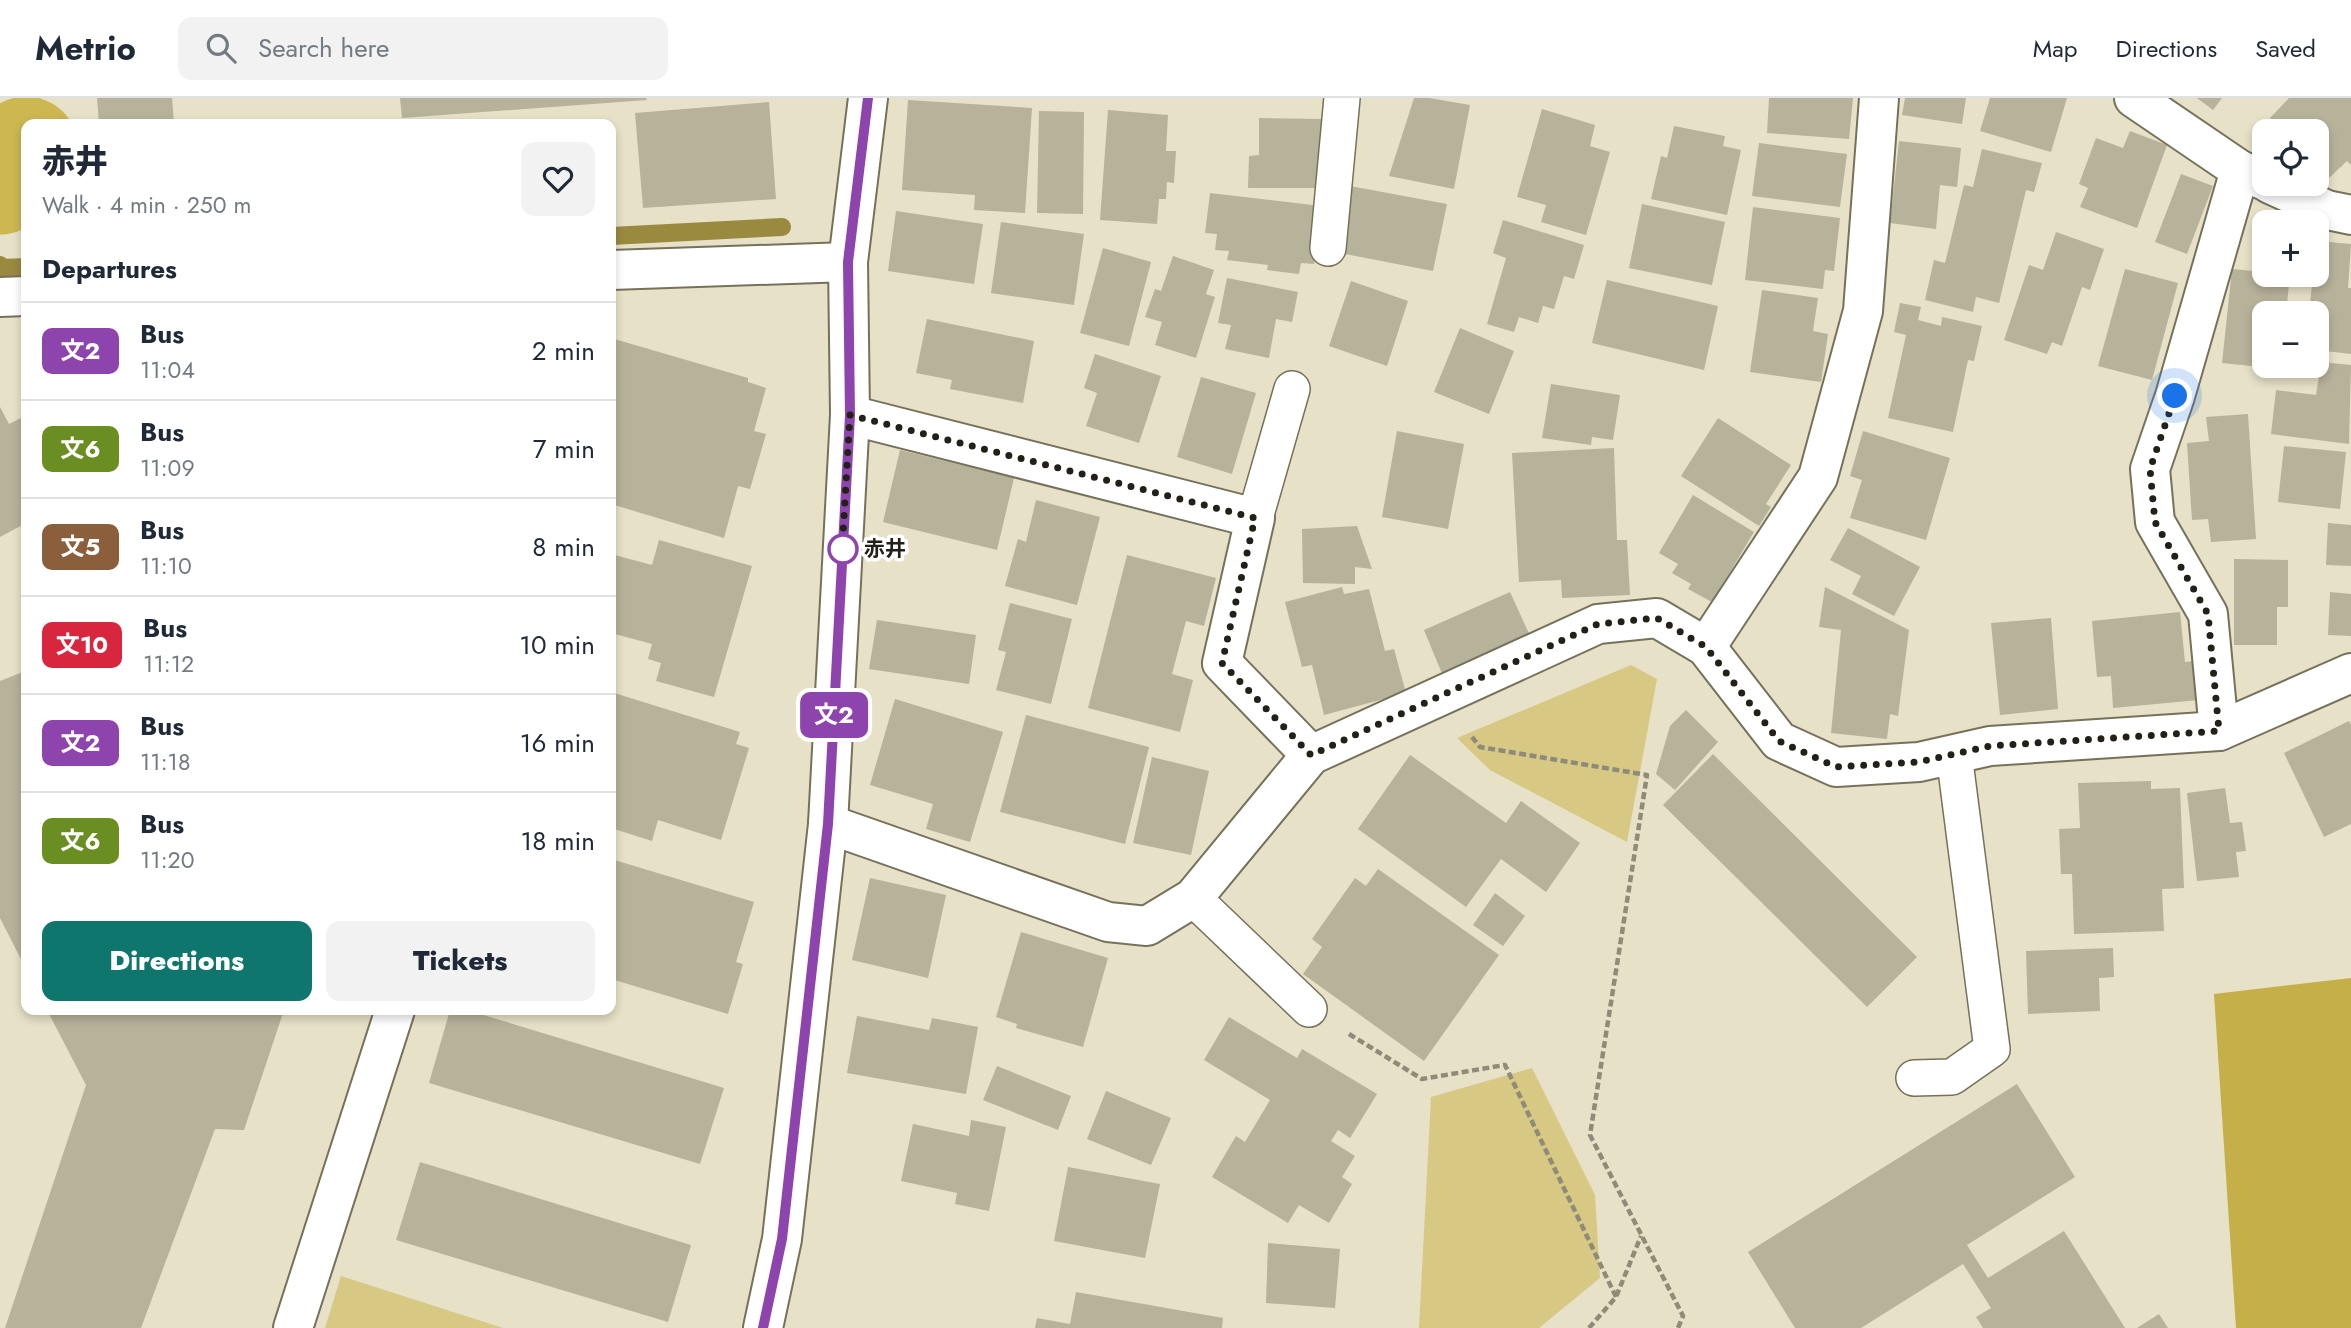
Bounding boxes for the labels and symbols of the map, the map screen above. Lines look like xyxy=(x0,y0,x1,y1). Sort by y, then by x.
your location xyxy=(2157,378,2192,413)
marker: 赤井 xyxy=(828,534,858,564)
place label: 赤井 xyxy=(864,534,906,564)
line badge: 文2 xyxy=(802,692,866,738)

